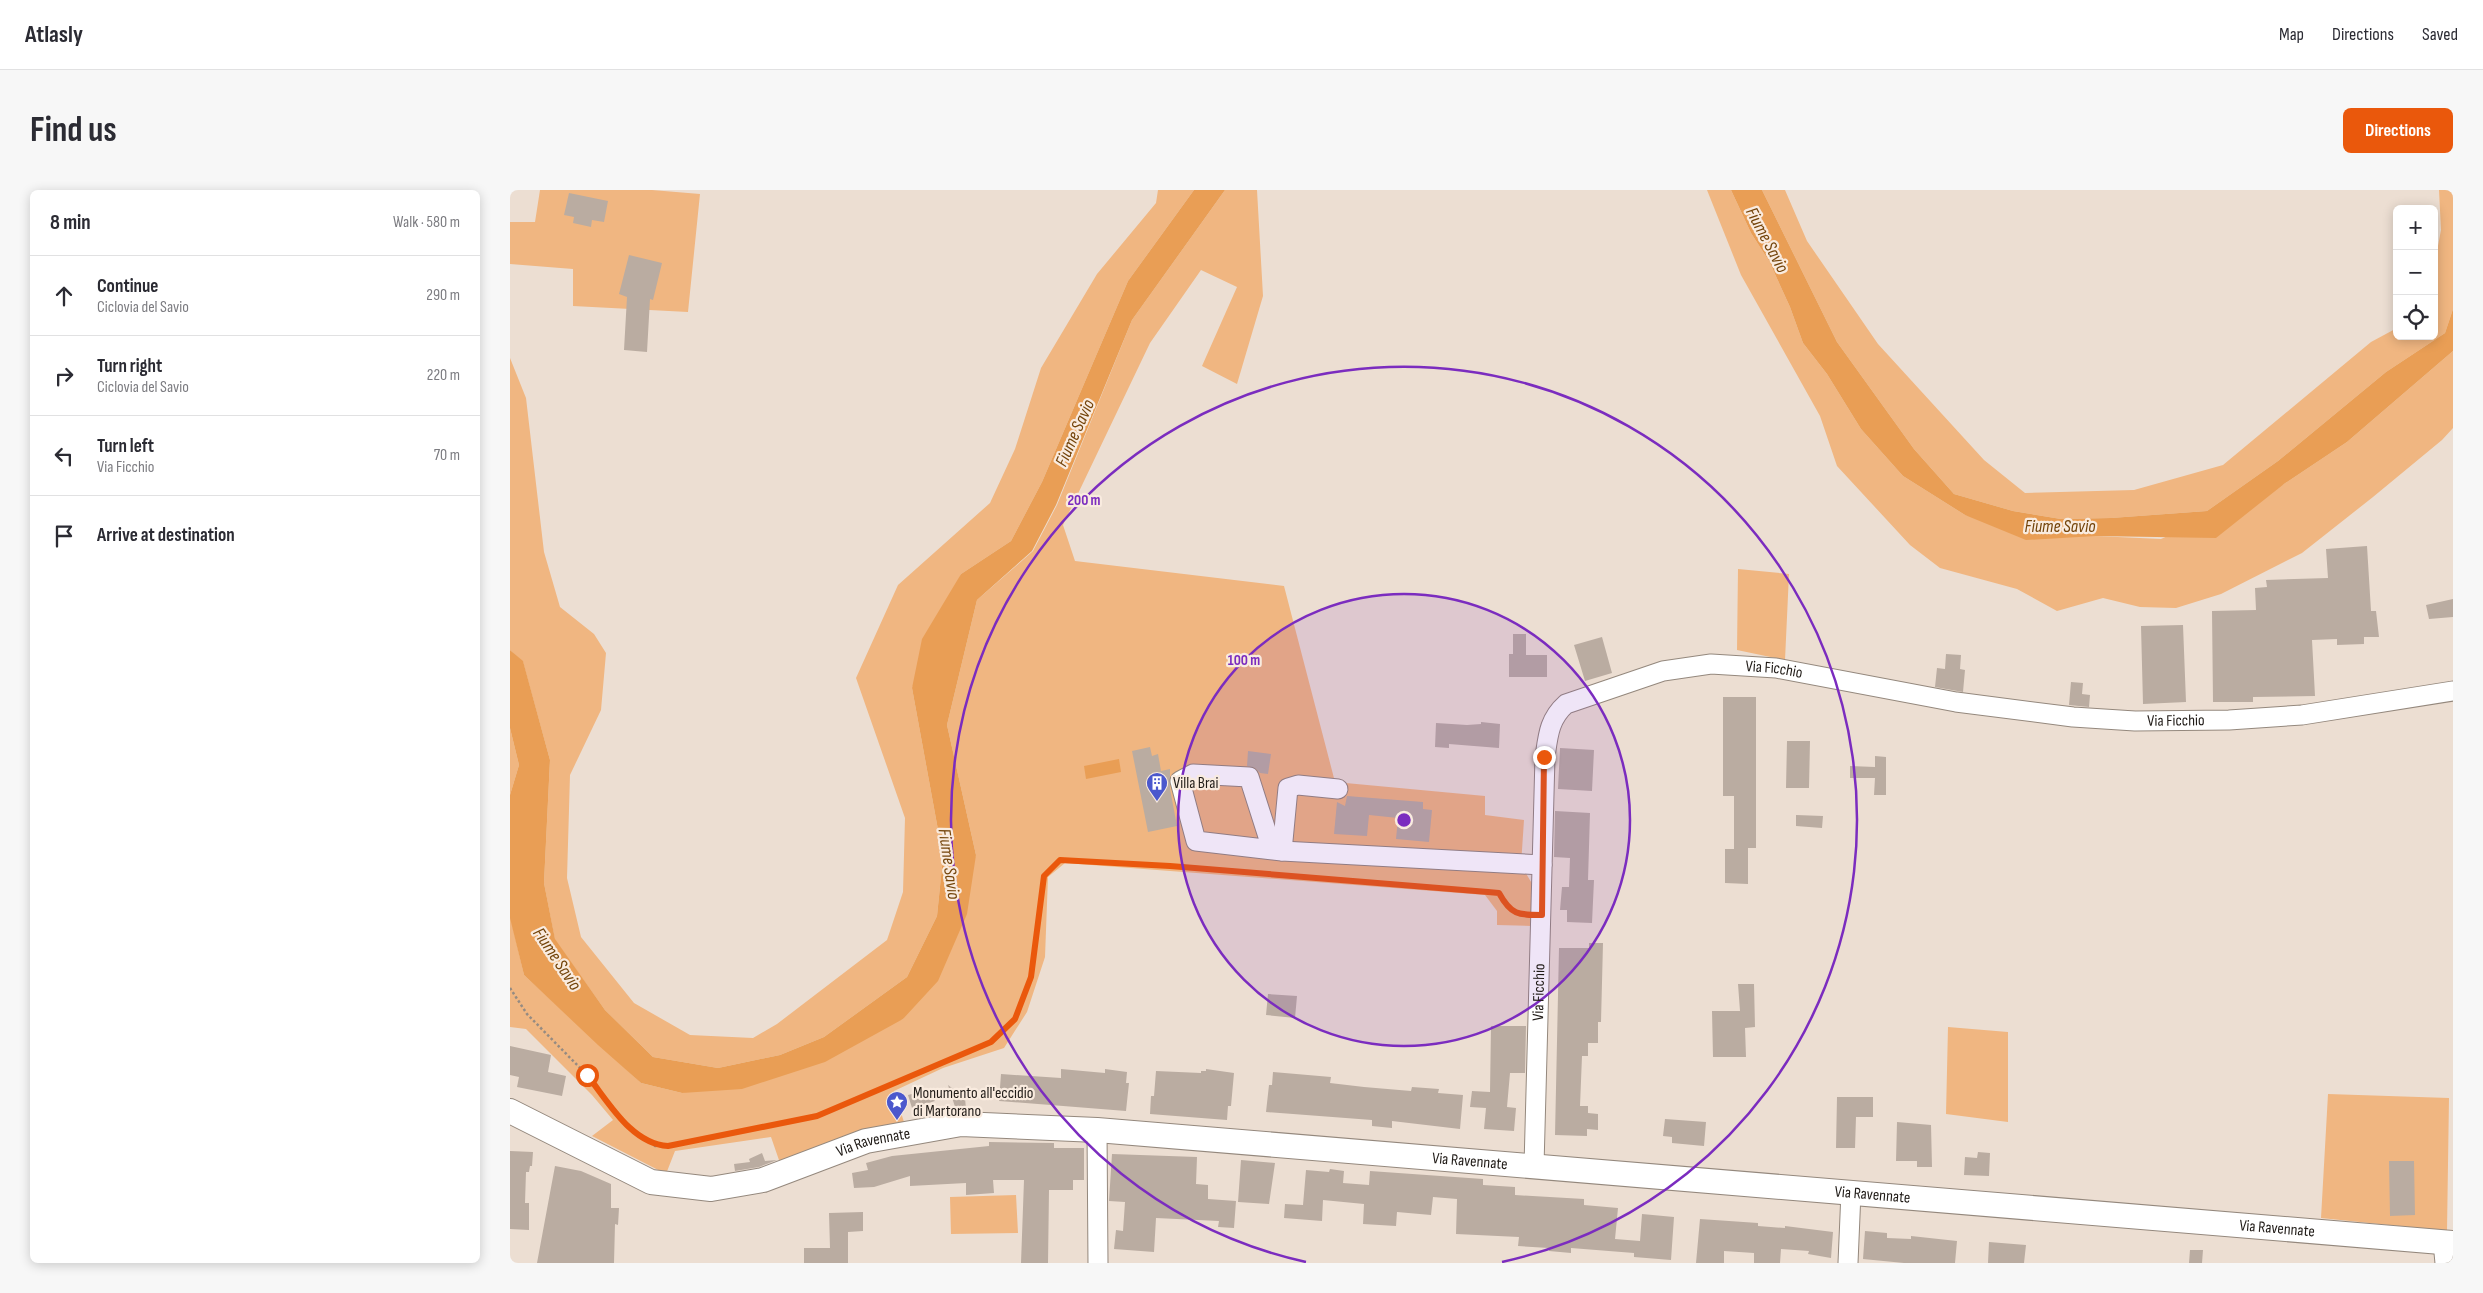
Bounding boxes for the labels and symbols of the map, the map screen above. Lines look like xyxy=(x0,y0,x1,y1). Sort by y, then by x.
water label: Fiume Savio xyxy=(1741,204,1793,277)
water label: Fiume Savio xyxy=(1051,396,1099,470)
text: 200 m xyxy=(1067,491,1101,510)
water label: Fiume Savio xyxy=(2024,516,2096,537)
text: 100 m xyxy=(1228,651,1260,670)
street label: Via Ficchio xyxy=(1745,657,1804,682)
street label: Via Ficchio xyxy=(2147,711,2205,730)
route end xyxy=(1533,746,1556,769)
building icon: Villa Brai xyxy=(1145,771,1169,802)
place label: Villa Brai xyxy=(1173,774,1218,793)
centre of rings xyxy=(1395,811,1413,829)
water label: Fiume Savio xyxy=(934,827,964,901)
water label: Fiume Savio xyxy=(528,924,586,995)
street label: Via Ficchio xyxy=(1528,963,1549,1021)
route start xyxy=(576,1064,599,1087)
place label: Monumento all'eccidio di Martorano xyxy=(913,1084,1033,1121)
place icon: Monumento all'eccidio di Martorano xyxy=(885,1090,909,1121)
street label: Via Ravennate xyxy=(834,1124,912,1161)
street label: Via Ravennate xyxy=(1431,1148,1508,1174)
street label: Via Ravennate xyxy=(1834,1182,1911,1207)
street label: Via Ravennate xyxy=(2239,1216,2316,1241)

